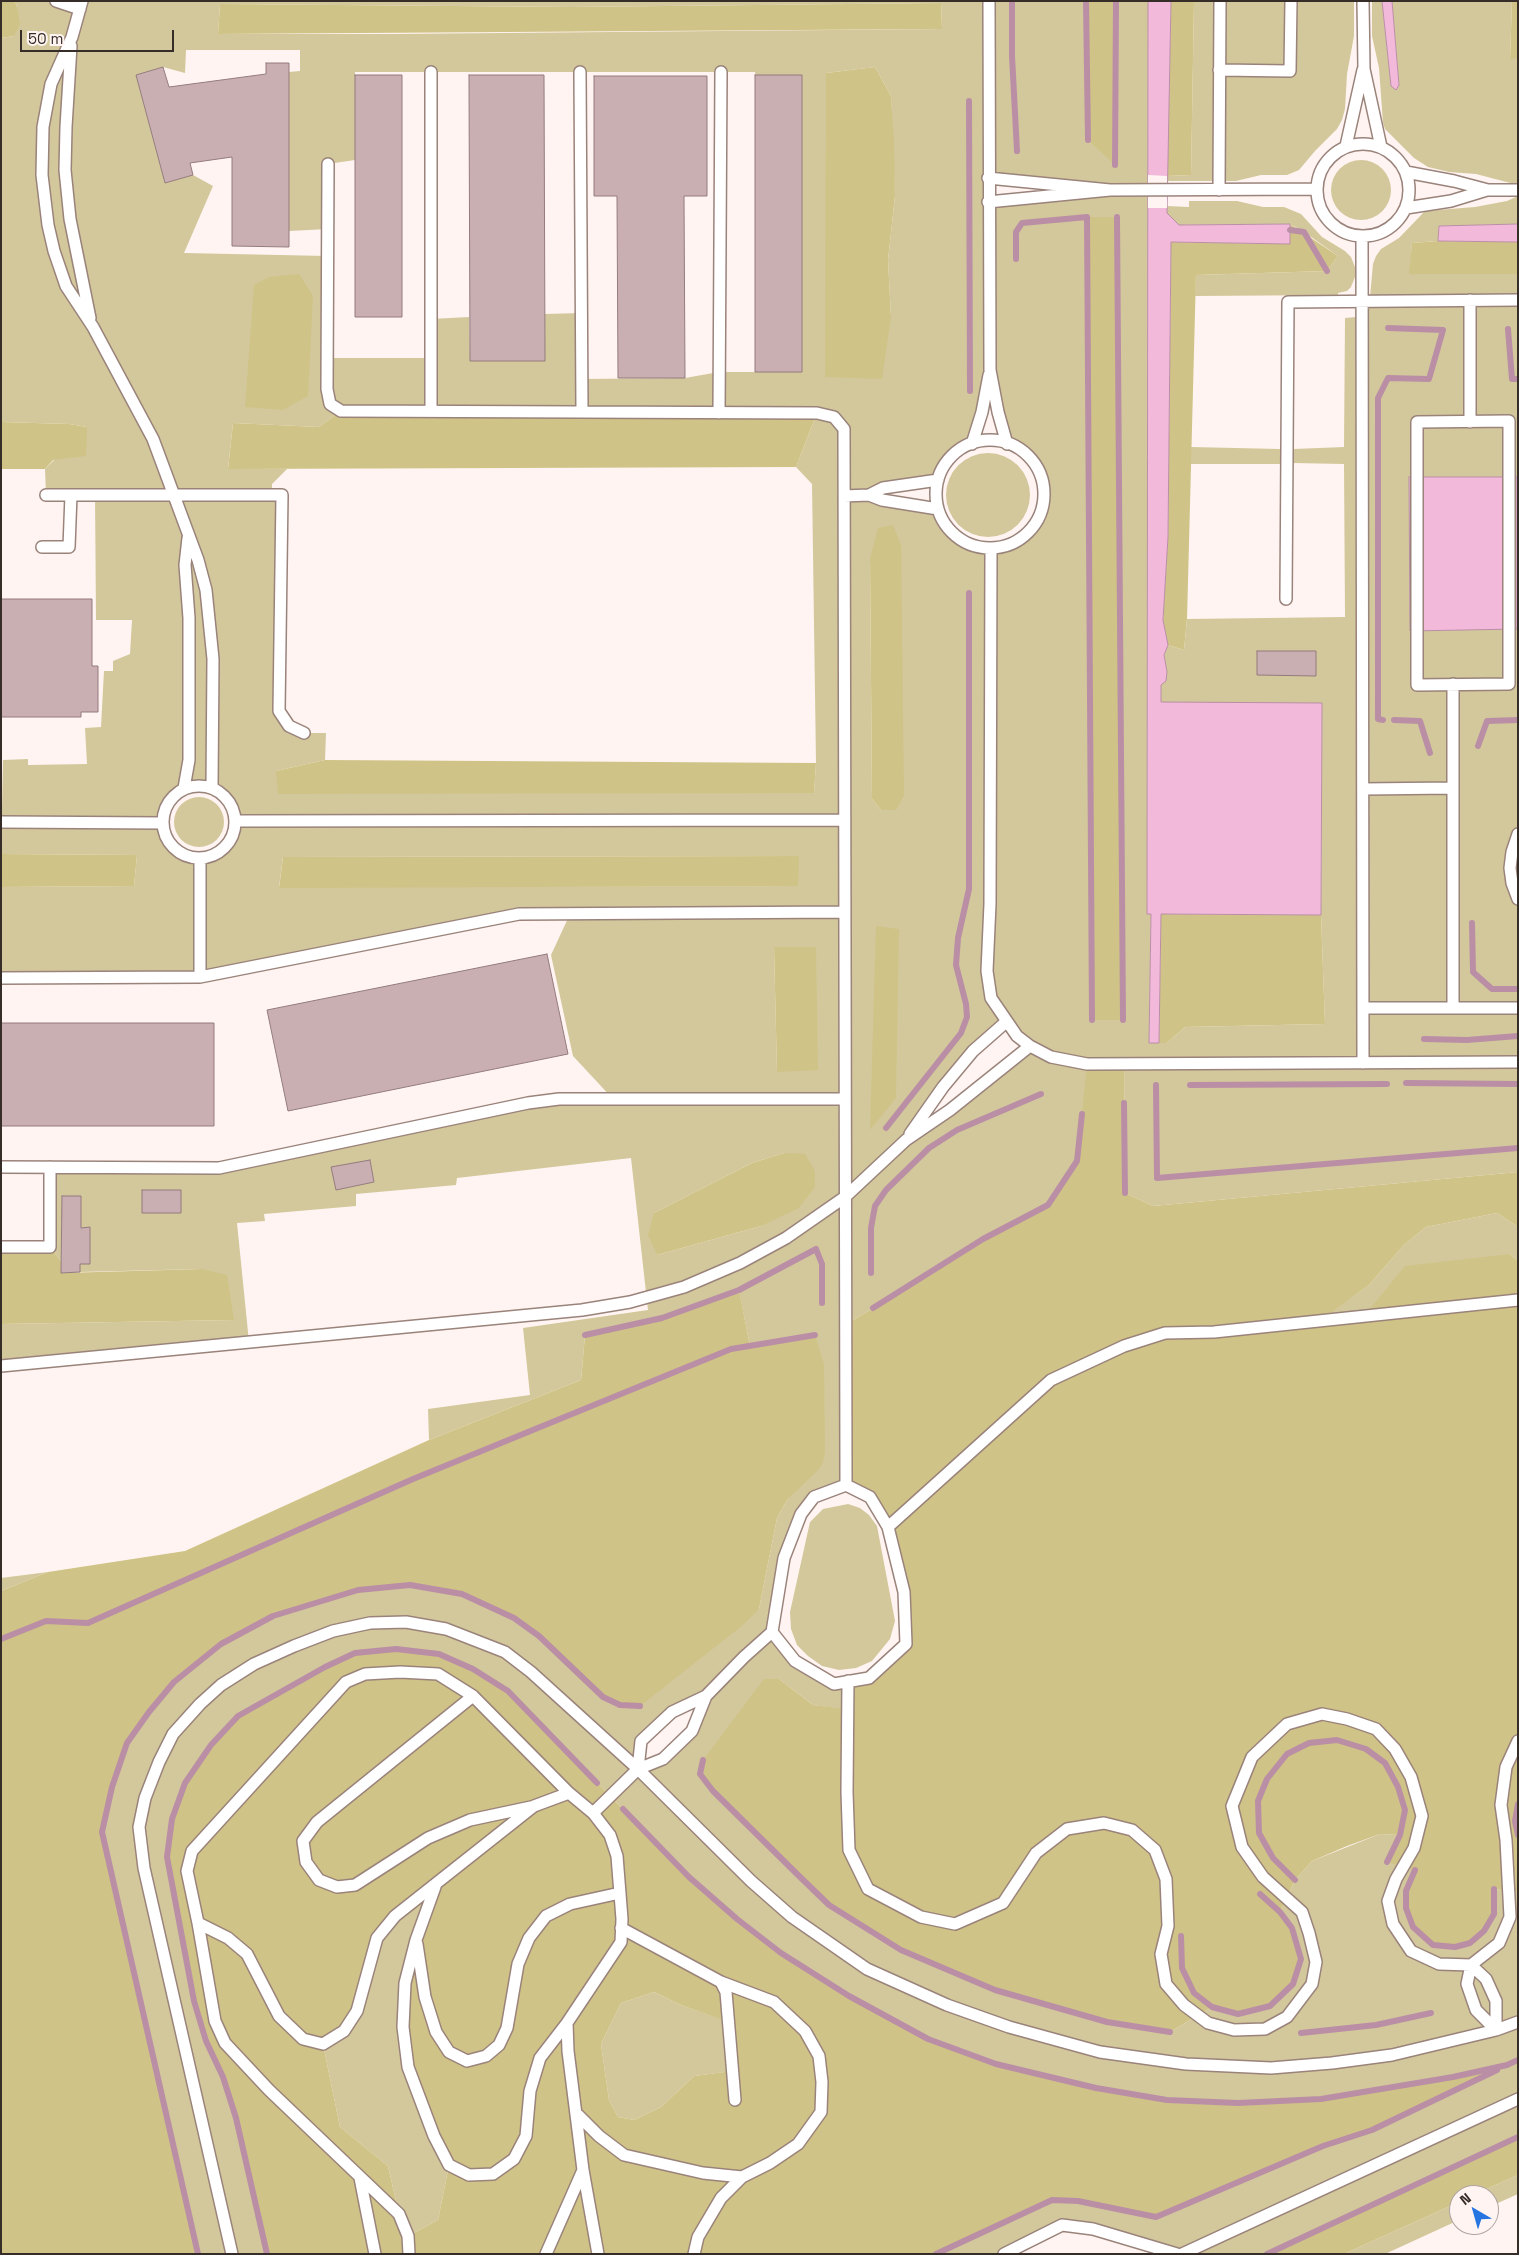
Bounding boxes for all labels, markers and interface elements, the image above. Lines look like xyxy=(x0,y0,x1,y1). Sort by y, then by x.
scale bar xyxy=(22,20,176,52)
text: 50 m xyxy=(28,29,63,48)
north arrow xyxy=(1449,2185,1499,2235)
text: N xyxy=(1456,2189,1475,2209)

